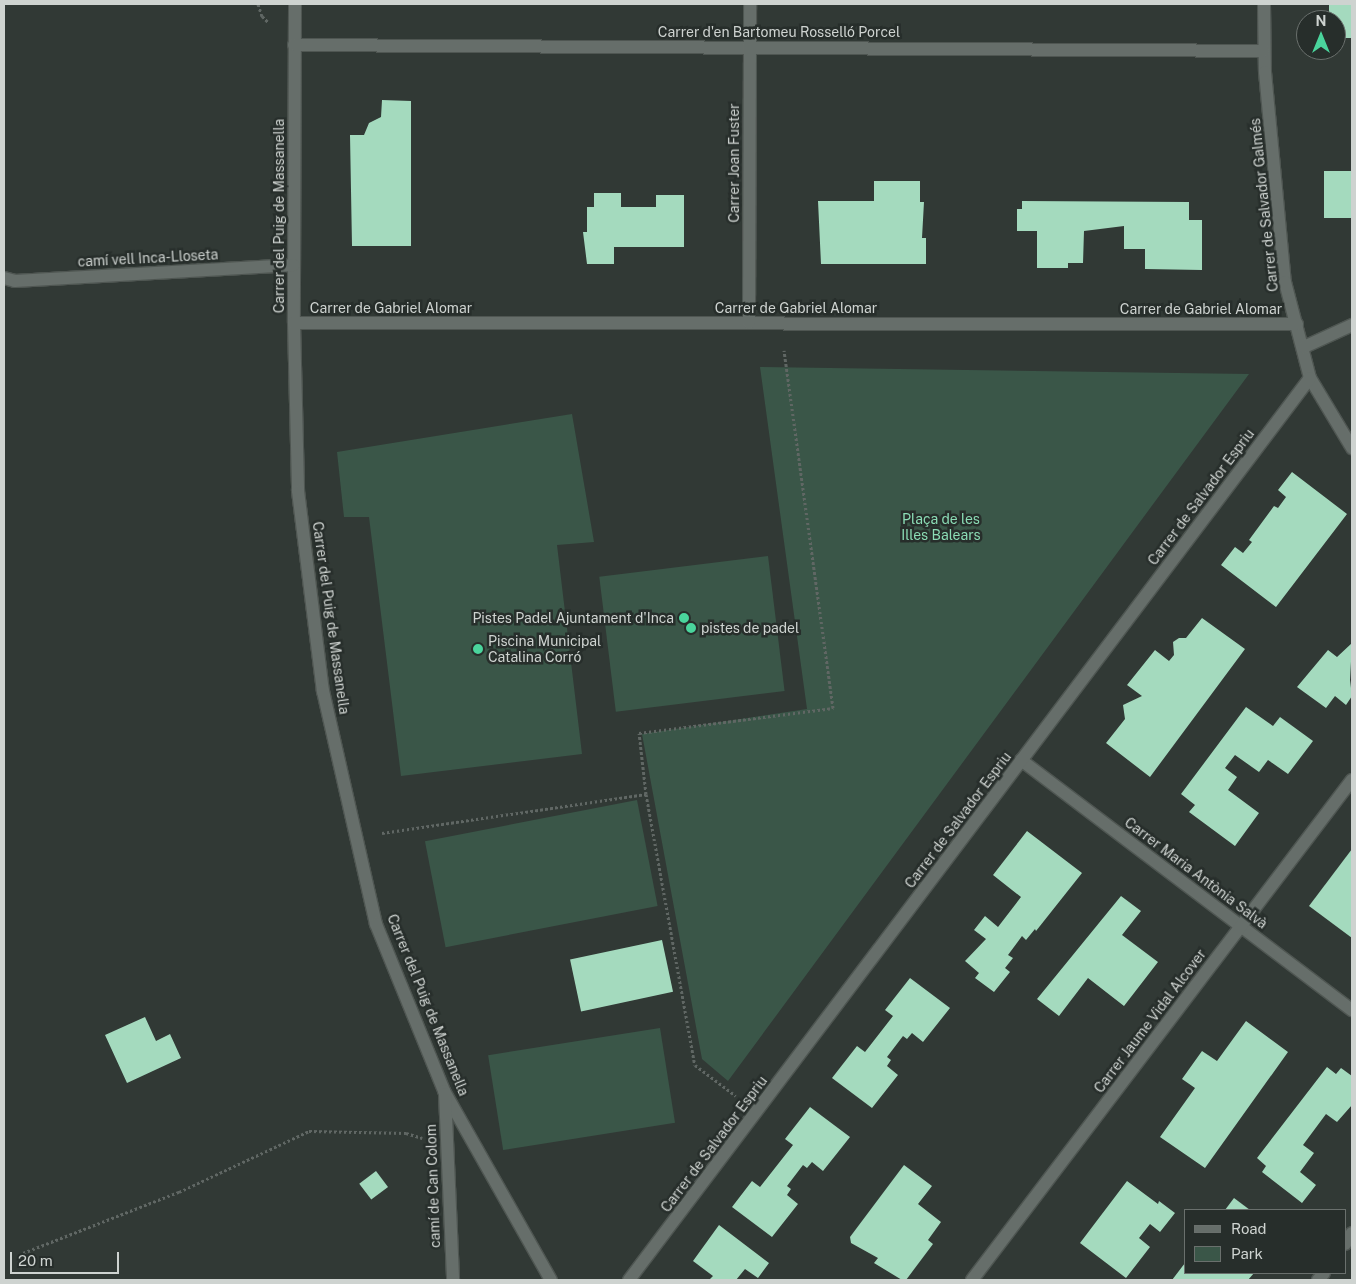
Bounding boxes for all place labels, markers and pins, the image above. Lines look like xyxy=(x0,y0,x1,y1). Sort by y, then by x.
place label: Pistes Padel Ajuntament d'Inca xyxy=(472,610,674,626)
marker: Pistes Padel Ajuntament d'Inca xyxy=(678,612,690,624)
place label: pistes de padel xyxy=(701,620,800,636)
marker: pistes de padel xyxy=(685,622,697,634)
place label: Piscina Municipal Catalina Corró xyxy=(488,633,601,666)
marker: Piscina Municipal Catalina Corró xyxy=(472,643,484,655)

